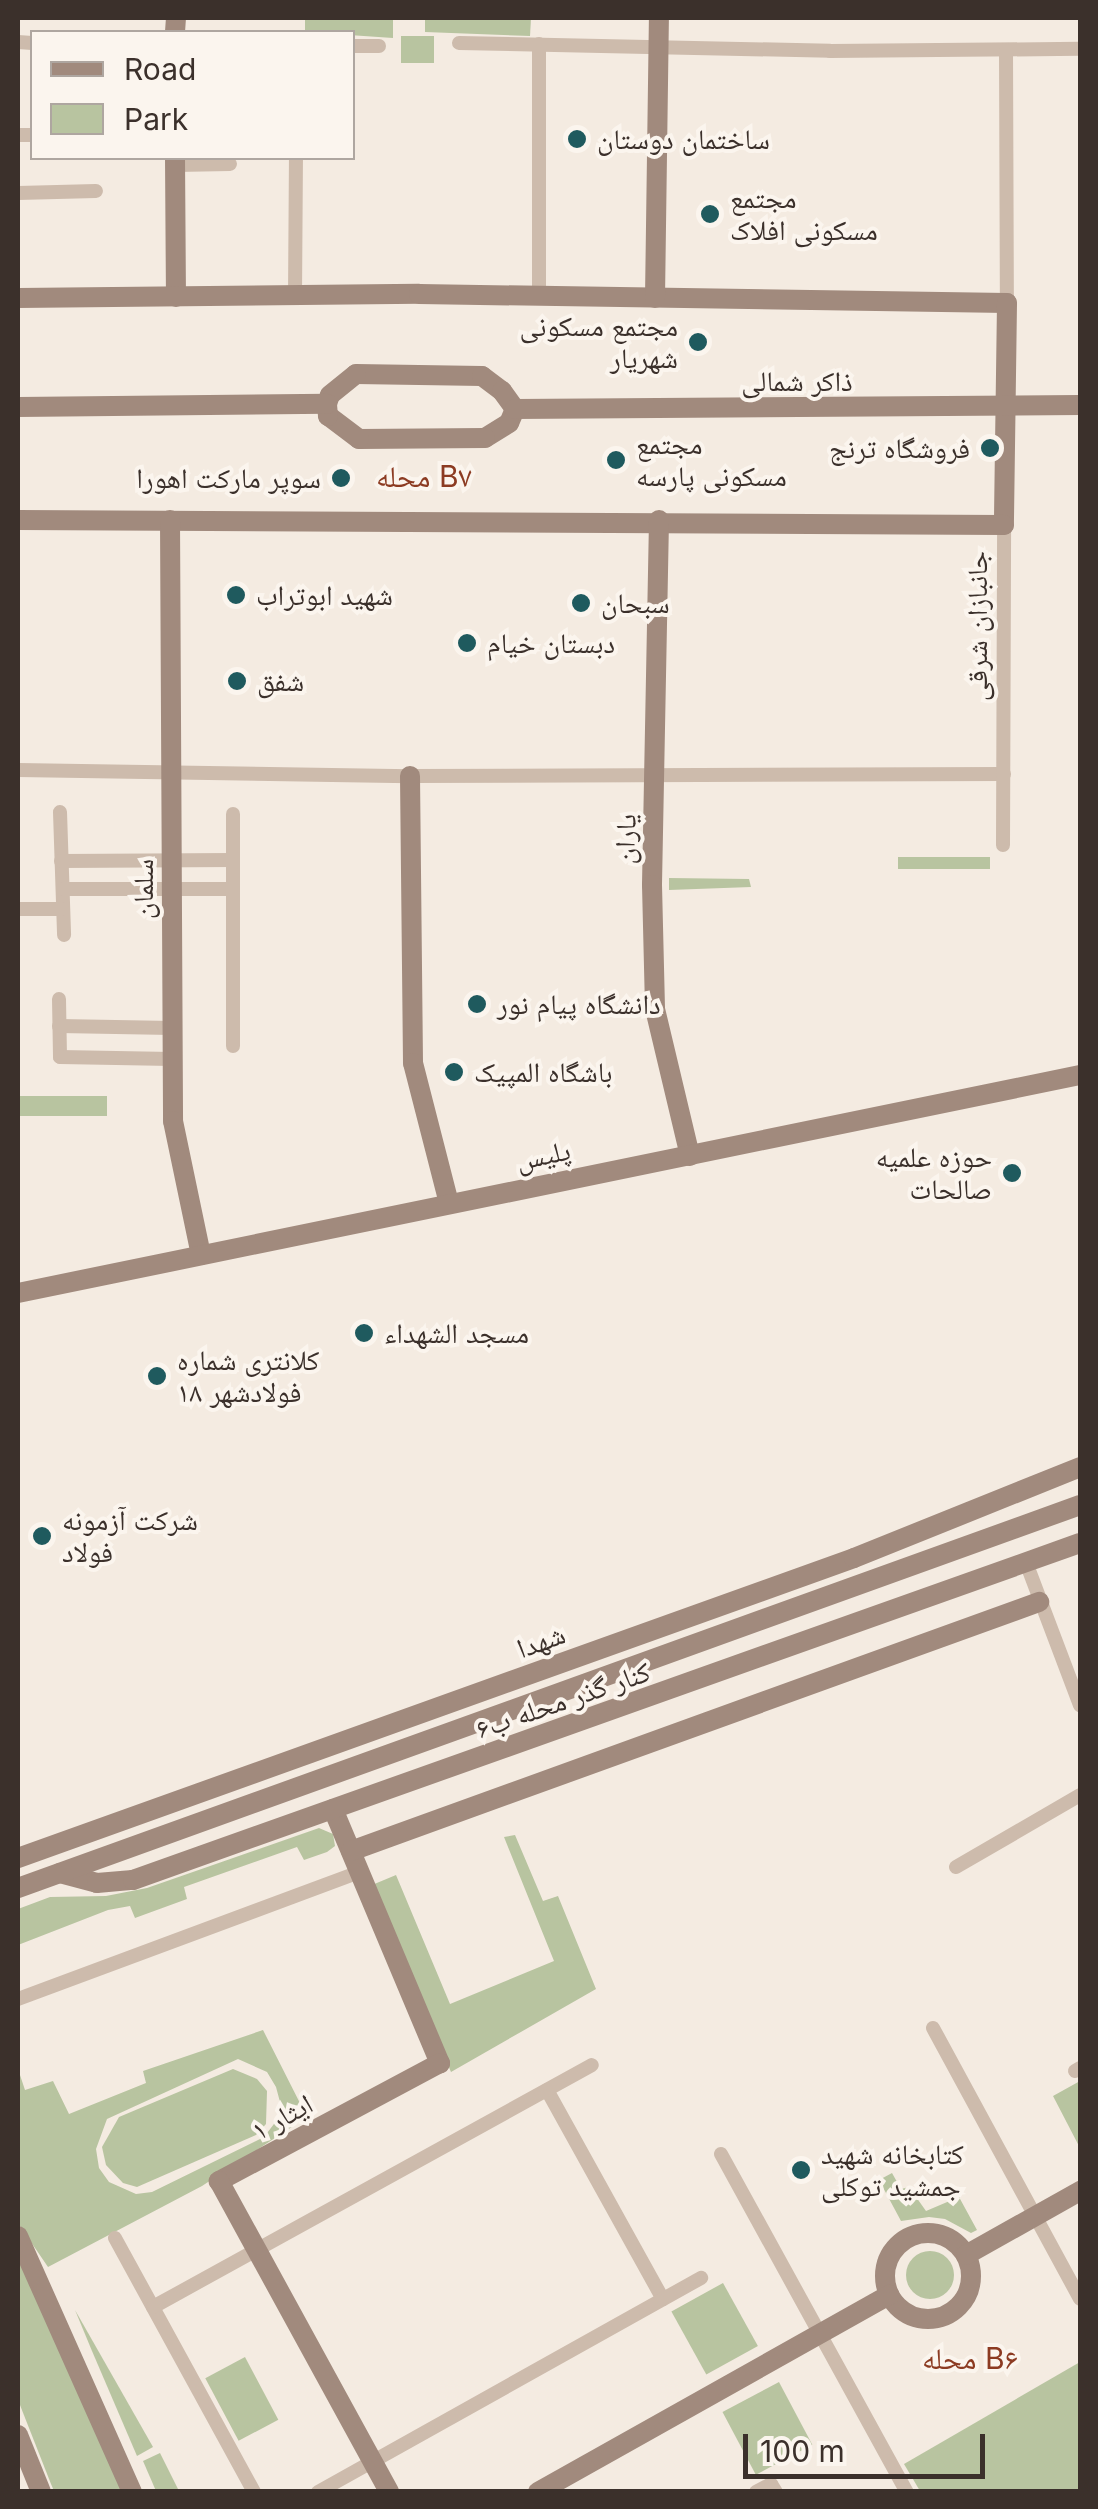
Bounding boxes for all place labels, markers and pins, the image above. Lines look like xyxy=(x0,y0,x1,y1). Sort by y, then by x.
place label: ساختمان دوستان xyxy=(597,122,770,156)
marker: ساختمان دوستان xyxy=(566,128,588,150)
place label: مجتمع مسکونی افلاک xyxy=(730,181,878,247)
marker: مجتمع مسکونی افلاک xyxy=(699,203,721,225)
place label: مجتمع مسکونی شهریار xyxy=(519,309,678,375)
marker: مجتمع مسکونی شهریار xyxy=(687,331,709,353)
place label: مجتمع مسکونی پارسه xyxy=(636,427,787,493)
place label: فروشگاه ترنج xyxy=(829,431,970,465)
marker: فروشگاه ترنج xyxy=(979,437,1001,459)
marker: مجتمع مسکونی پارسه xyxy=(605,449,627,471)
place label: سوپر مارکت اهورا xyxy=(136,461,321,495)
marker: سوپر مارکت اهورا xyxy=(330,467,352,489)
place label: شهید ابوتراب xyxy=(256,578,393,612)
marker: شهید ابوتراب xyxy=(225,584,247,606)
place label: سبحان xyxy=(601,586,670,620)
marker: سبحان xyxy=(570,592,592,614)
place label: دبستان خیام xyxy=(487,626,615,660)
marker: دبستان خیام xyxy=(456,632,478,654)
place label: شفق xyxy=(257,664,304,698)
marker: شفق xyxy=(226,670,248,692)
place label: دانشگاه پیام نور xyxy=(497,987,661,1021)
marker: دانشگاه پیام نور xyxy=(466,993,488,1015)
place label: باشگاه المپیک xyxy=(474,1055,612,1089)
marker: باشگاه المپیک xyxy=(443,1061,465,1083)
place label: حوزه علمیه صالحات xyxy=(876,1140,992,1206)
marker: حوزه علمیه صالحات xyxy=(1001,1162,1023,1184)
place label: مسجد الشهداء xyxy=(384,1316,529,1350)
marker: مسجد الشهداء xyxy=(353,1322,375,1344)
place label: کلانتری شماره ۱۸ فولادشهر xyxy=(177,1343,319,1409)
marker: کلانتری شماره ۱۸ فولادشهر xyxy=(146,1365,168,1387)
place label: شرکت آزمونه فولاد xyxy=(62,1503,198,1569)
marker: شرکت آزمونه فولاد xyxy=(31,1525,53,1547)
place label: کتابخانه شهید جمشید توکلی xyxy=(821,2137,964,2203)
marker: کتابخانه شهید جمشید توکلی xyxy=(790,2159,812,2181)

